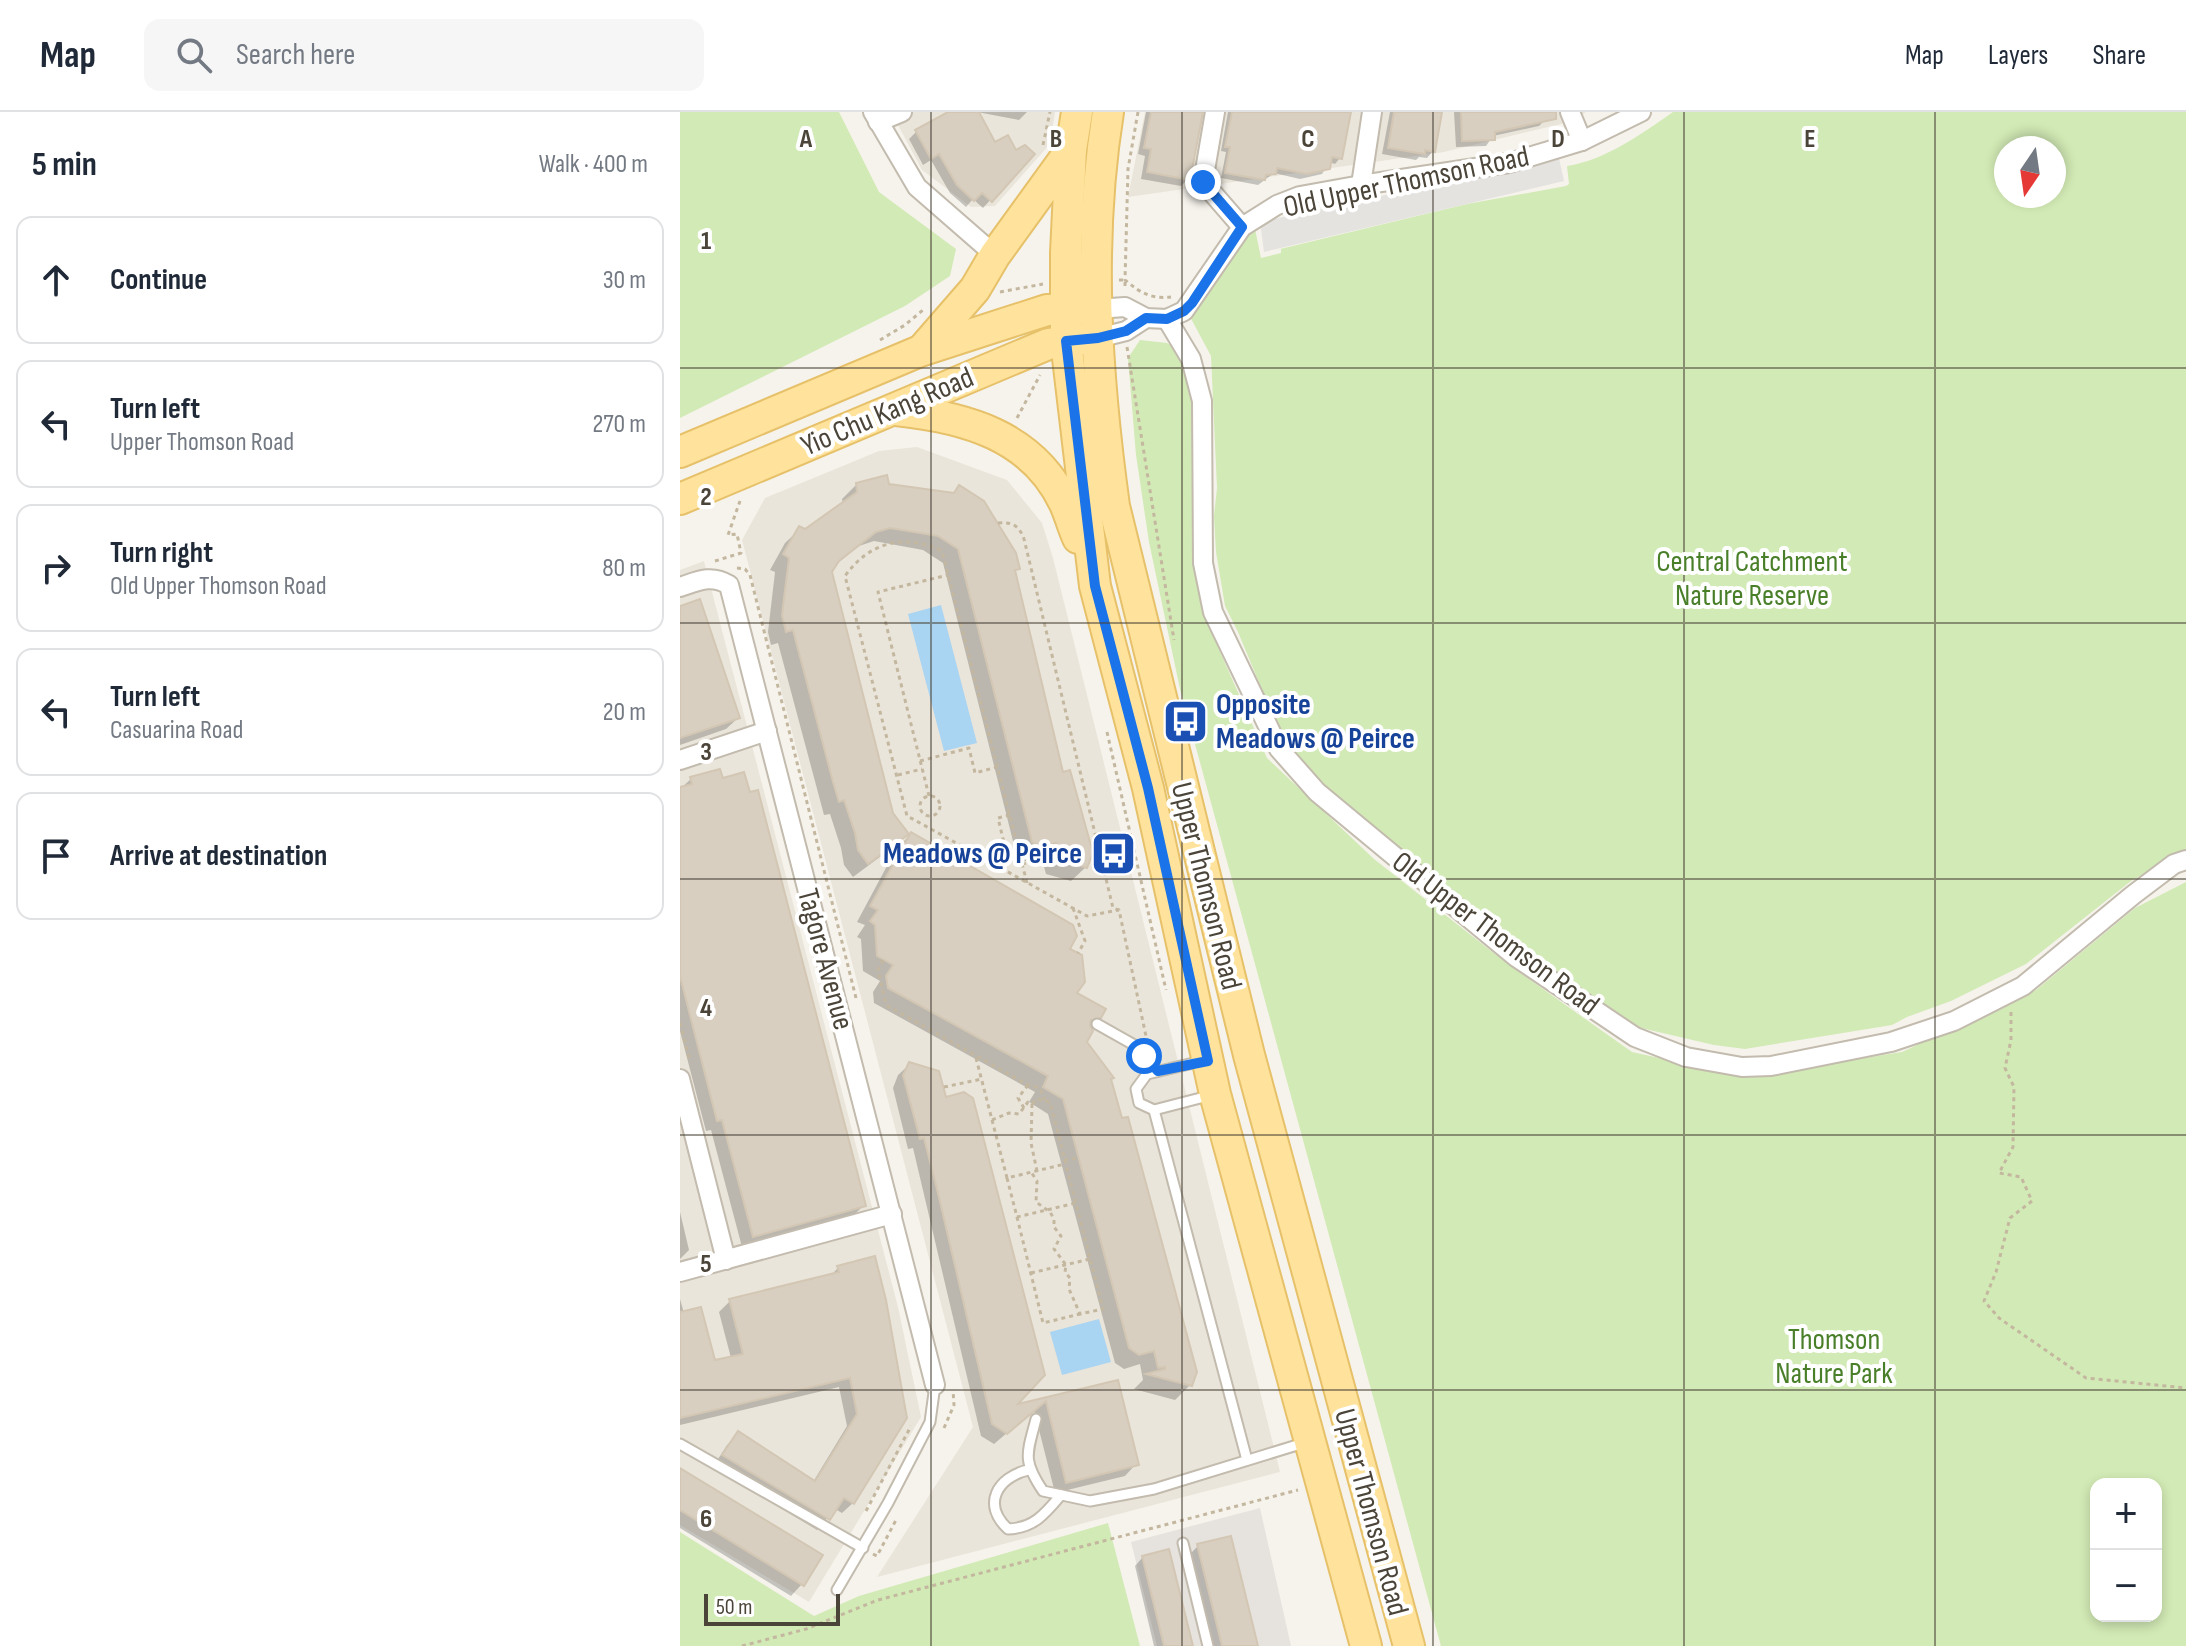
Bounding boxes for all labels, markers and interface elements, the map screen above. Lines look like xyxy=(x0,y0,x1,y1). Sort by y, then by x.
search box xyxy=(144,19,704,91)
text: Map xyxy=(40,33,96,78)
icon: search xyxy=(172,33,216,77)
text: Search here xyxy=(236,37,355,73)
text: Map xyxy=(1905,39,1944,72)
text: Layers xyxy=(1988,39,2048,72)
text: Share xyxy=(2092,39,2146,72)
text: A xyxy=(799,124,813,155)
text: B xyxy=(1050,124,1062,155)
text: C xyxy=(1301,124,1315,155)
text: D xyxy=(1551,124,1565,155)
text: E xyxy=(1804,124,1816,155)
north arrow xyxy=(1994,136,2066,208)
street label: Old Upper Thomson Road xyxy=(1280,138,1532,226)
text: 5 min xyxy=(32,144,97,185)
text: Walk · 400 m xyxy=(539,149,648,180)
route end xyxy=(1185,164,1221,200)
text: 1 xyxy=(701,226,711,257)
icon: ahead xyxy=(34,258,78,302)
text: Continue xyxy=(110,262,207,298)
text: 30 m xyxy=(603,265,646,296)
street label: Yio Chu Kang Road xyxy=(796,359,979,464)
text: Turn left xyxy=(110,391,200,427)
icon: left xyxy=(34,402,78,446)
text: 270 m xyxy=(593,409,646,440)
text: Upper Thomson Road xyxy=(110,427,294,458)
text: 2 xyxy=(700,482,712,513)
text: Turn right xyxy=(110,535,213,571)
park label: Central Catchment Nature Reserve xyxy=(1656,544,1848,614)
icon: right xyxy=(34,546,78,590)
text: 80 m xyxy=(602,553,646,584)
text: Old Upper Thomson Road xyxy=(110,571,327,602)
text: Turn left xyxy=(110,679,200,715)
place label: Opposite Meadows @ Peirce xyxy=(1216,687,1415,757)
icon: left xyxy=(34,690,78,734)
text: 20 m xyxy=(603,697,646,728)
bus stop icon: Opposite Meadows @ Peirce xyxy=(1161,697,1209,745)
text: Casuarina Road xyxy=(110,715,243,746)
text: 3 xyxy=(700,737,712,768)
street label: Upper Thomson Road xyxy=(1163,779,1249,994)
bus stop icon: Meadows @ Peirce xyxy=(1089,829,1137,877)
icon: arrive xyxy=(34,834,78,878)
place label: Meadows @ Peirce xyxy=(883,836,1082,872)
text: Arrive at destination xyxy=(110,838,327,874)
street label: Old Upper Thomson Road xyxy=(1385,844,1606,1023)
street label: Tagore Avenue xyxy=(789,885,861,1034)
text: 4 xyxy=(700,993,712,1024)
route start xyxy=(1126,1038,1162,1074)
text: 5 xyxy=(700,1249,712,1280)
park label: Thomson Nature Park xyxy=(1775,1322,1893,1392)
street label: Upper Thomson Road xyxy=(1326,1405,1416,1620)
map controls xyxy=(2090,1478,2162,1622)
button: + xyxy=(2090,1478,2162,1550)
text: 6 xyxy=(700,1504,712,1535)
button: − xyxy=(2090,1550,2162,1622)
scale bar xyxy=(704,1590,840,1626)
text: 50 m xyxy=(716,1594,752,1621)

